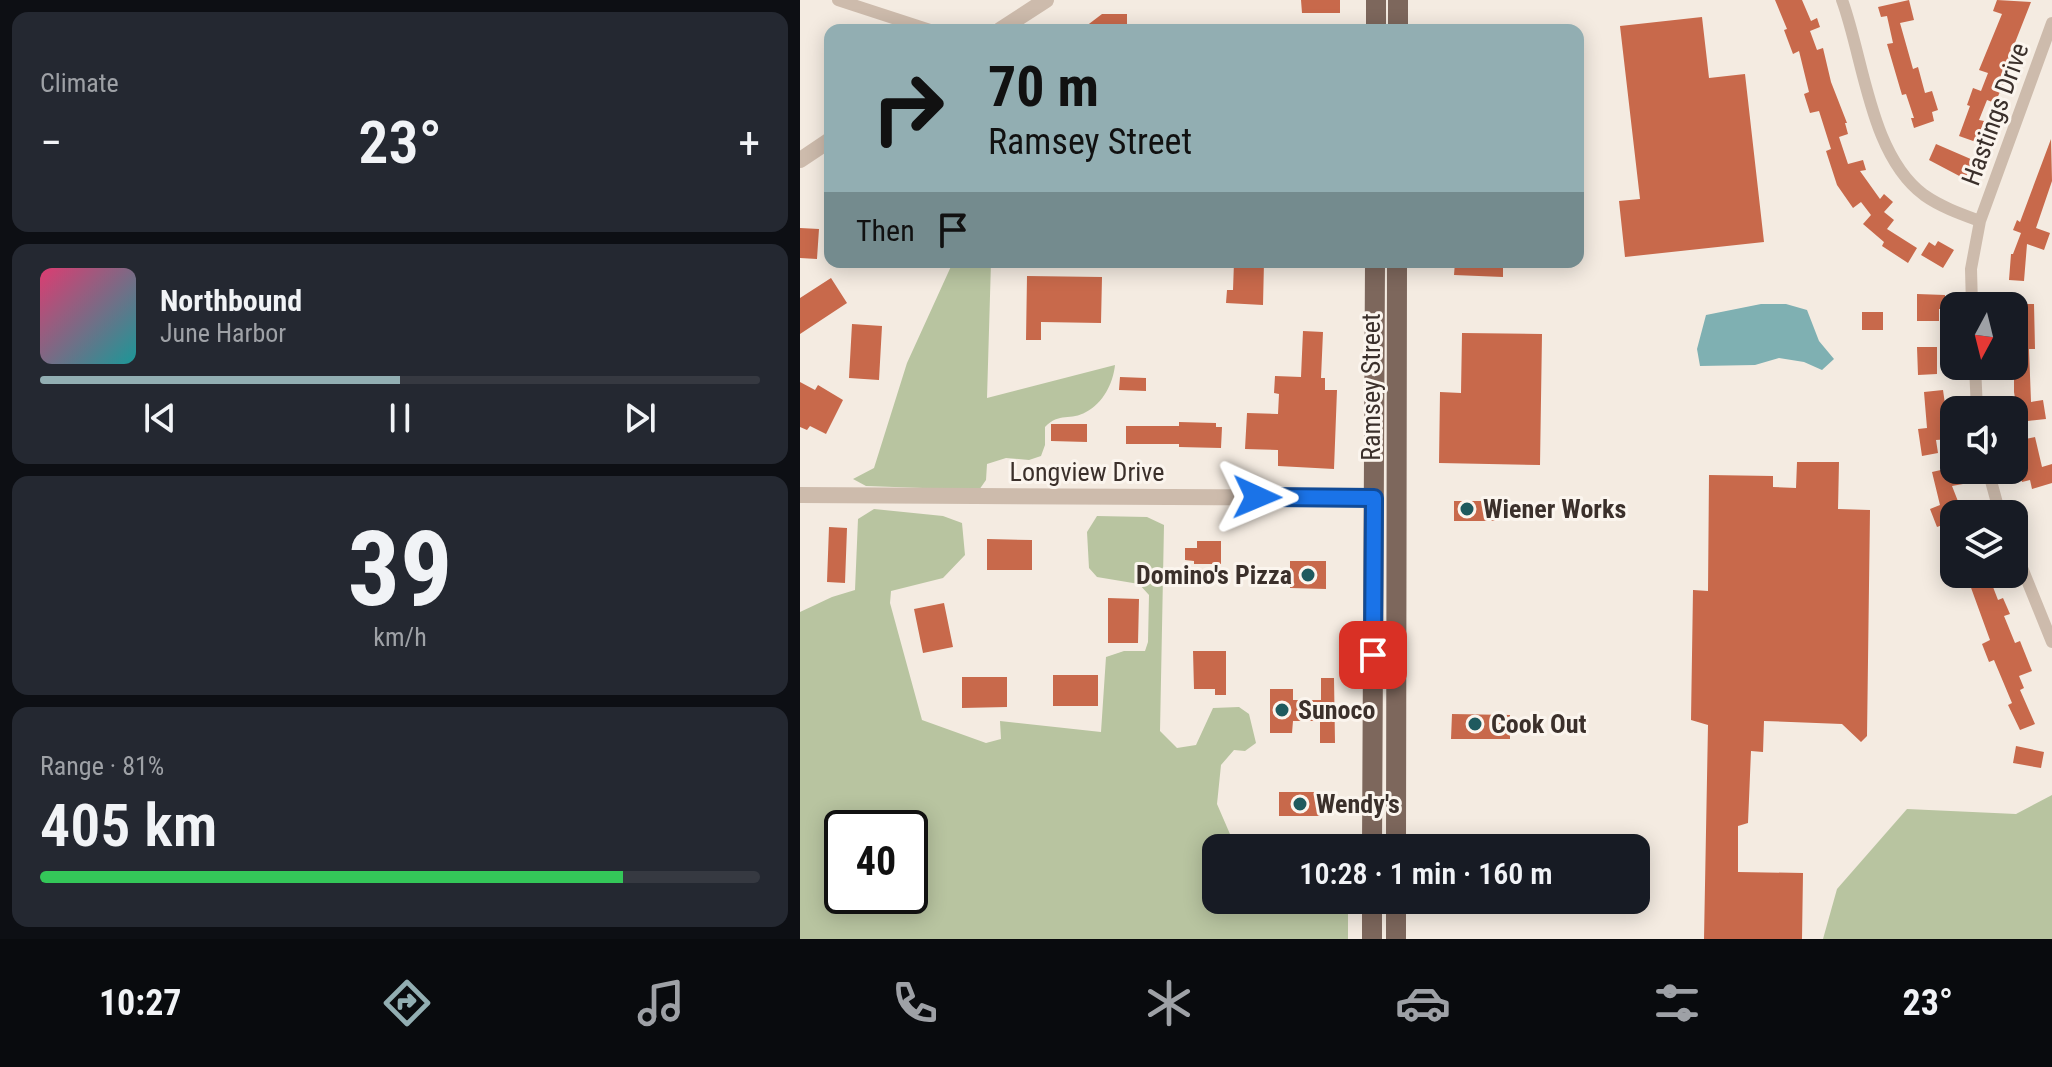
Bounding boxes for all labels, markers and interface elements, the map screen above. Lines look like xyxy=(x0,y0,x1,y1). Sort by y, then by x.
street label: Hastings Drive xyxy=(1955,39,2035,189)
text: 70 m xyxy=(988,54,1099,120)
icon: right xyxy=(856,56,960,160)
text: Climate xyxy=(40,68,119,98)
text: 23° xyxy=(358,107,442,178)
text: − xyxy=(40,117,62,169)
text: + xyxy=(738,117,760,169)
text: Ramsey Street xyxy=(988,121,1192,163)
icon: arrive xyxy=(931,208,975,252)
text: Then xyxy=(856,213,915,248)
text: Northbound xyxy=(160,283,302,318)
north arrow xyxy=(1940,292,2028,380)
map controls xyxy=(1940,292,2028,588)
street label: Ramsey Street xyxy=(1356,313,1386,461)
text: June Harbor xyxy=(160,318,286,348)
icon: previous xyxy=(138,396,182,440)
icon: pause xyxy=(378,396,422,440)
icon: next xyxy=(618,396,662,440)
button: sound xyxy=(1940,396,2028,484)
position arrow xyxy=(1215,455,1299,539)
street label: Longview Drive xyxy=(1010,457,1164,487)
place label: Wiener Works xyxy=(1483,494,1626,524)
marker: Wiener Works xyxy=(1458,500,1476,518)
button: layers xyxy=(1940,500,2028,588)
text: 39 xyxy=(347,509,453,630)
place label: Domino's Pizza xyxy=(1136,560,1292,590)
marker: Domino's Pizza xyxy=(1299,566,1317,584)
pin xyxy=(1339,621,1407,689)
text: km/h xyxy=(373,622,427,652)
icon: arrive xyxy=(1351,633,1395,677)
place label: Sunoco xyxy=(1298,695,1376,725)
marker: Sunoco xyxy=(1273,701,1291,719)
place label: Cook Out xyxy=(1491,709,1587,739)
marker: Cook Out xyxy=(1466,715,1484,733)
text: Range · 81% xyxy=(40,751,164,781)
place label: Wendy's xyxy=(1316,789,1400,819)
text: 405 km xyxy=(40,790,217,861)
marker: Wendy's xyxy=(1291,795,1309,813)
speed limit sign: 40 xyxy=(824,810,928,914)
text: 10:28 · 1 min · 160 m xyxy=(1299,856,1553,891)
icon: directions xyxy=(379,975,435,1031)
icon: music xyxy=(633,975,689,1031)
icon: phone xyxy=(887,975,943,1031)
icon: climate xyxy=(1141,975,1197,1031)
icon: car xyxy=(1395,975,1451,1031)
icon: filters xyxy=(1649,975,1705,1031)
text: 10:27 xyxy=(99,982,182,1024)
text: 23° xyxy=(1903,982,1953,1024)

